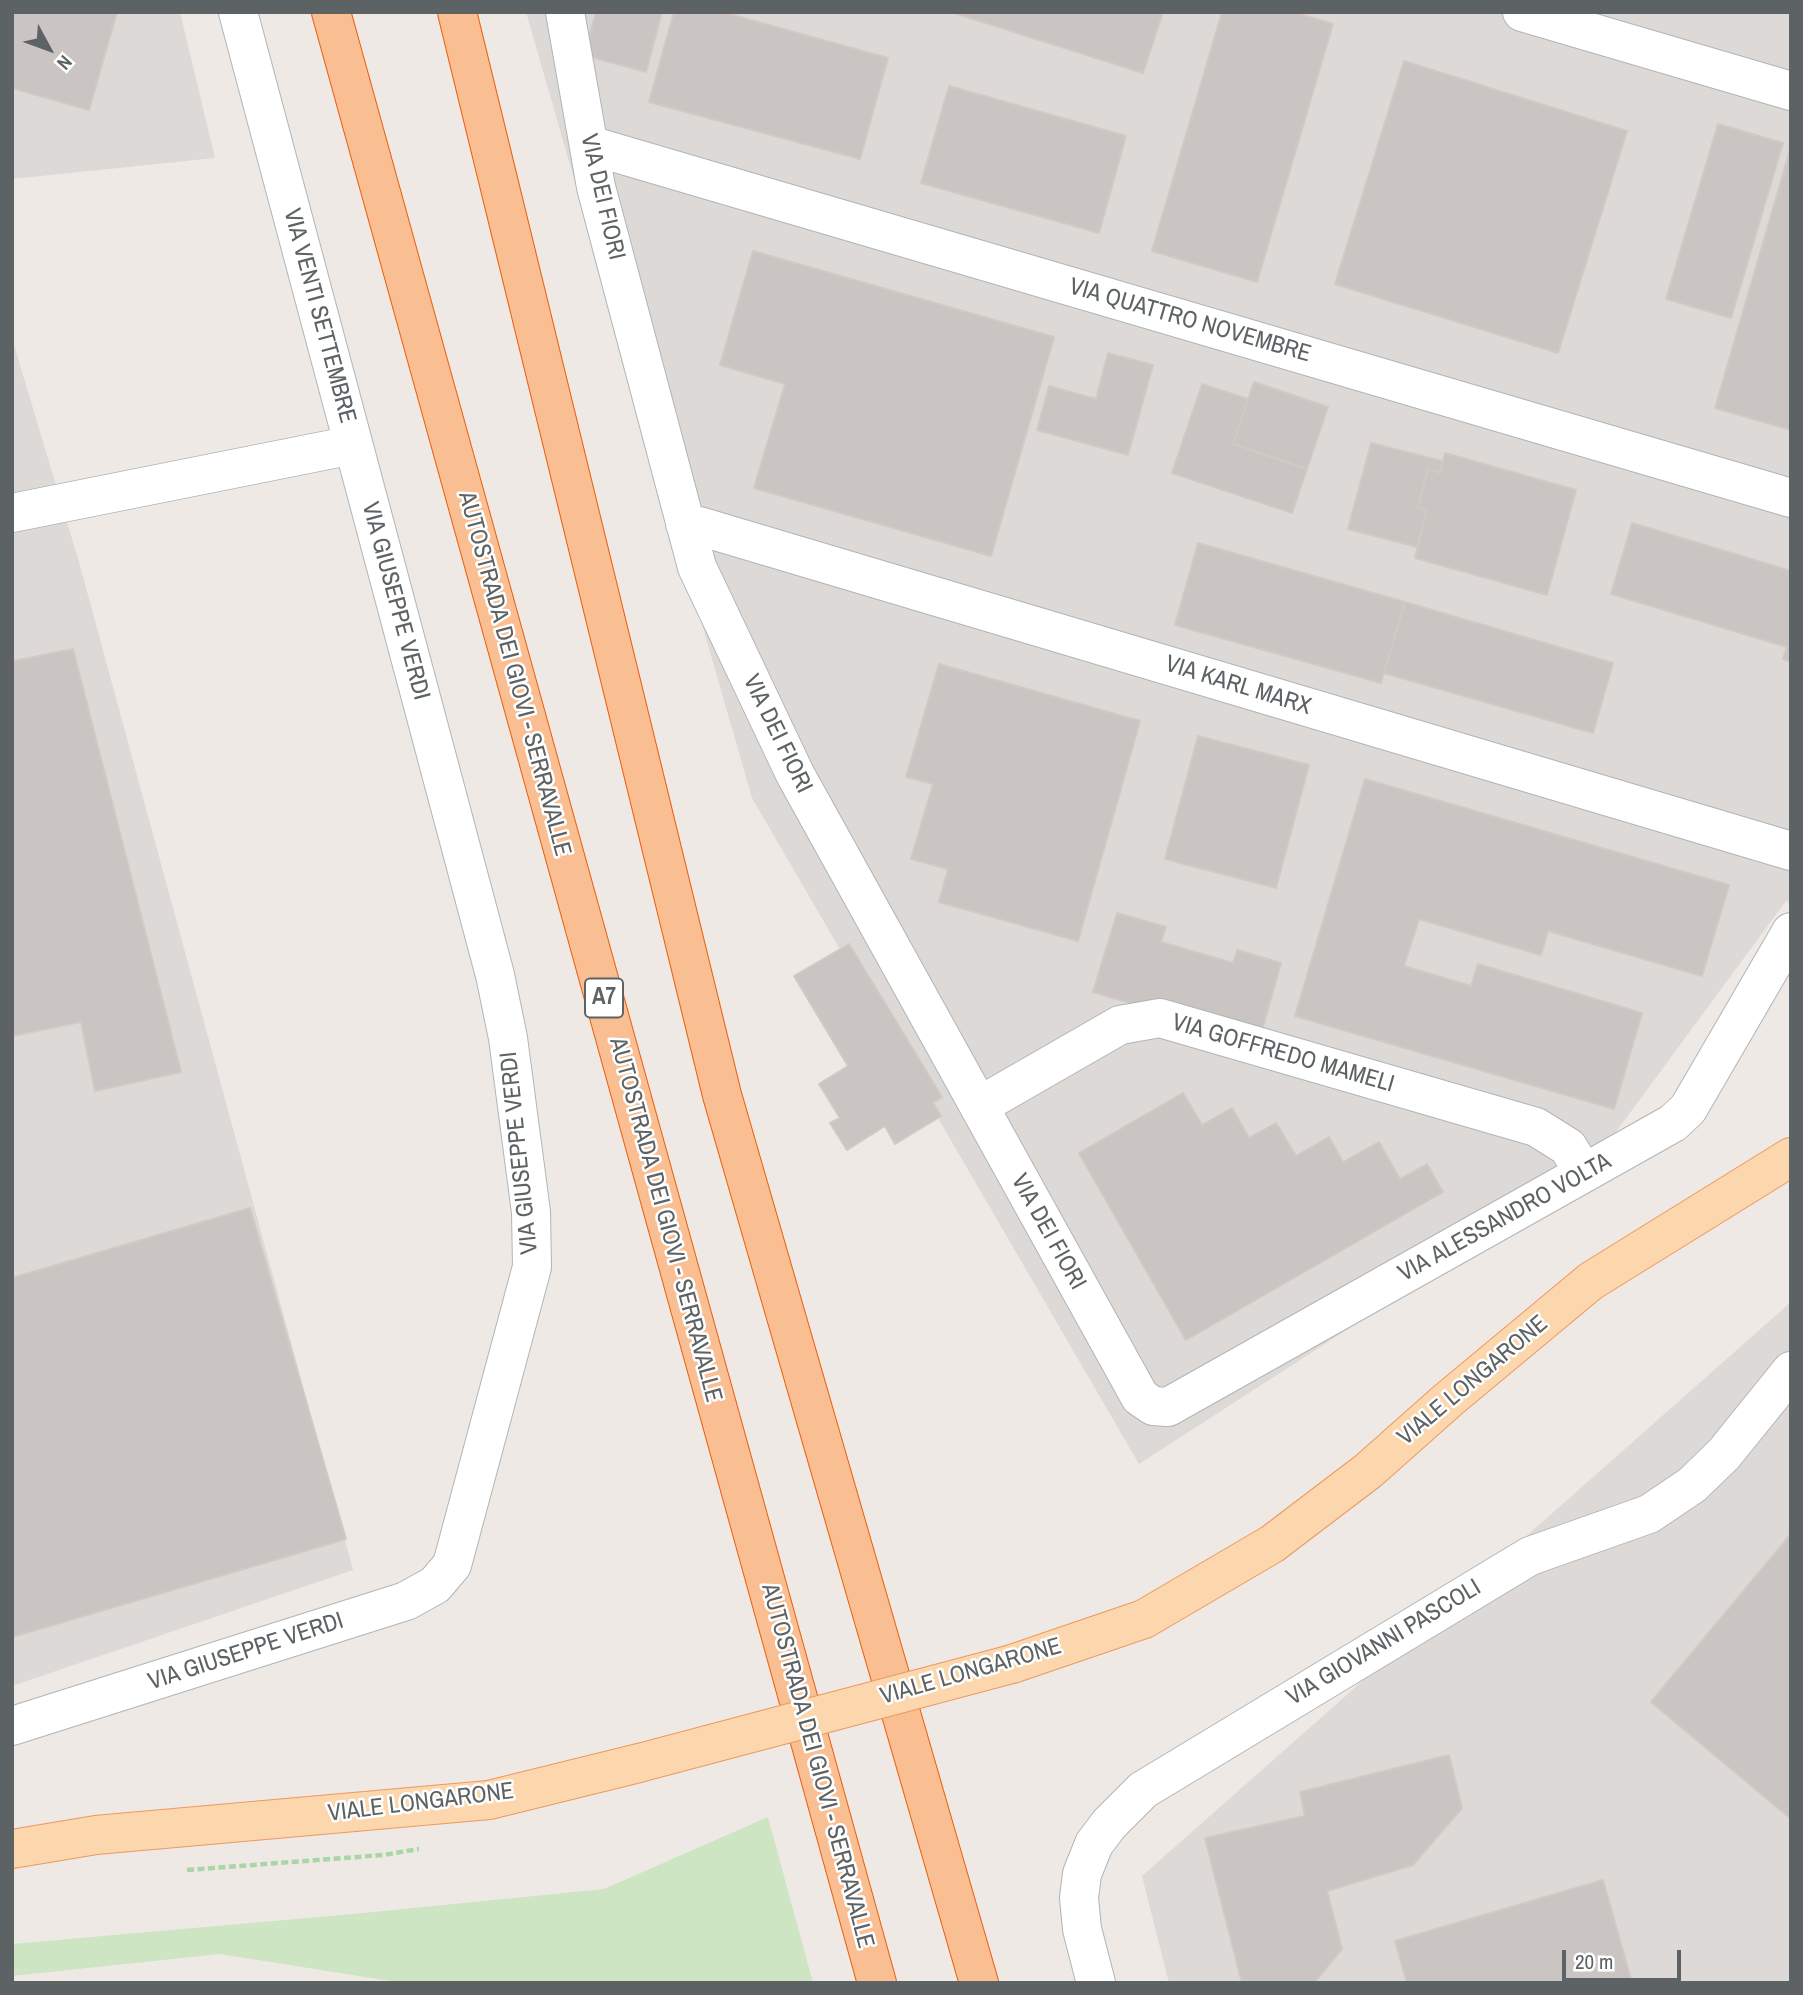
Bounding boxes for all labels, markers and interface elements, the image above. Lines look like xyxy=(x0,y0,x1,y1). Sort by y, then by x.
north arrow xyxy=(14,14,84,84)
text: N xyxy=(51,50,78,76)
street label: VIA DEI FIORI xyxy=(574,131,630,263)
street label: VIA VENTI SETTEMBRE xyxy=(277,206,361,426)
street label: VIA QUATTRO NOVEMBRE xyxy=(1066,273,1314,369)
street label: AUTOSTRADA DEI GIOVI - SERRAVALLE xyxy=(451,489,577,859)
street label: VIA GIUSEPPE VERDI xyxy=(355,499,435,703)
street label: VIA KARL MARX xyxy=(1162,650,1314,722)
street label: VIA DEI FIORI xyxy=(736,670,818,798)
road number: A7 xyxy=(585,979,623,1018)
street label: VIA GOFFREDO MAMELI xyxy=(1169,1009,1397,1099)
street label: AUTOSTRADA DEI GIOVI - SERRAVALLE xyxy=(602,1035,728,1405)
street label: VIA GIUSEPPE VERDI xyxy=(495,1050,545,1256)
street label: VIA ALESSANDRO VOLTA xyxy=(1394,1148,1616,1288)
street label: VIA DEI FIORI xyxy=(1004,1169,1092,1295)
street label: VIALE LONGARONE xyxy=(1392,1310,1554,1452)
street label: VIA GIOVANNI PASCOLI xyxy=(1282,1574,1486,1712)
street label: AUTOSTRADA DEI GIOVI - SERRAVALLE xyxy=(754,1581,880,1951)
street label: VIA GIUSEPPE VERDI xyxy=(145,1607,347,1697)
street label: VIALE LONGARONE xyxy=(877,1632,1065,1712)
street label: VIALE LONGARONE xyxy=(326,1777,516,1829)
scale bar xyxy=(1565,1936,1684,1980)
text: 20 m xyxy=(1575,1947,1613,1976)

